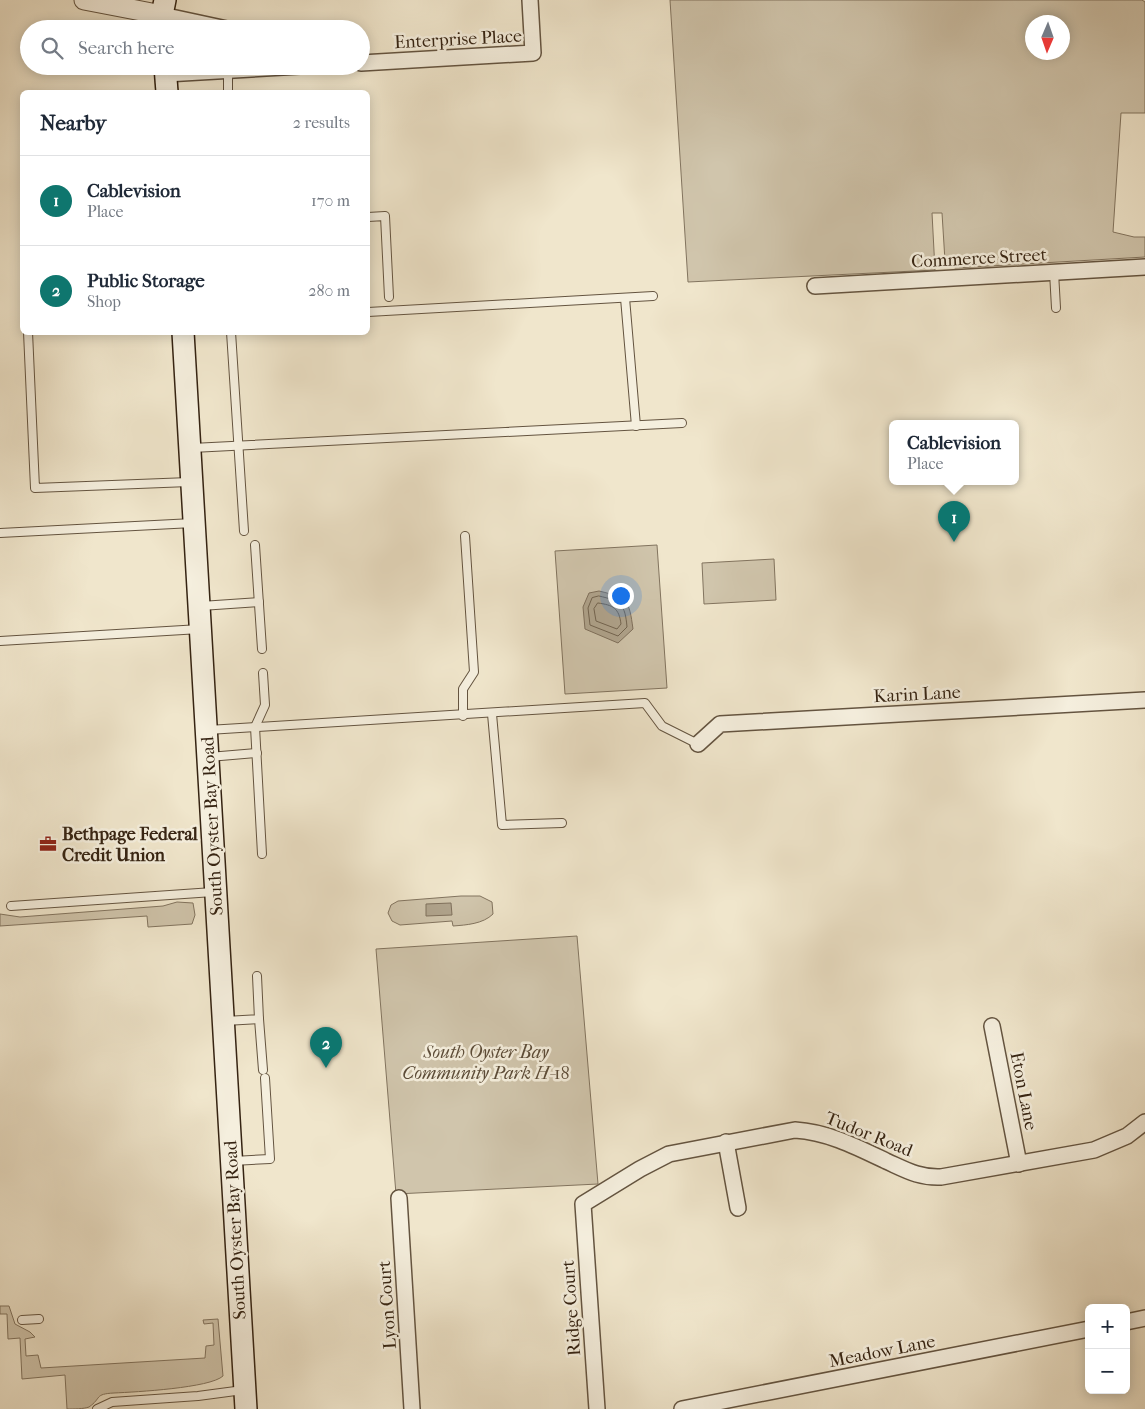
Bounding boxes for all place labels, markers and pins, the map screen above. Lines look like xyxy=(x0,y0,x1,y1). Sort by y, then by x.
pin: 1 xyxy=(938,501,970,542)
place label: Bethpage Federal Credit Union xyxy=(62,824,199,866)
office icon: Bethpage Federal Credit Union xyxy=(38,834,58,854)
pin: 2 xyxy=(310,1027,342,1068)

